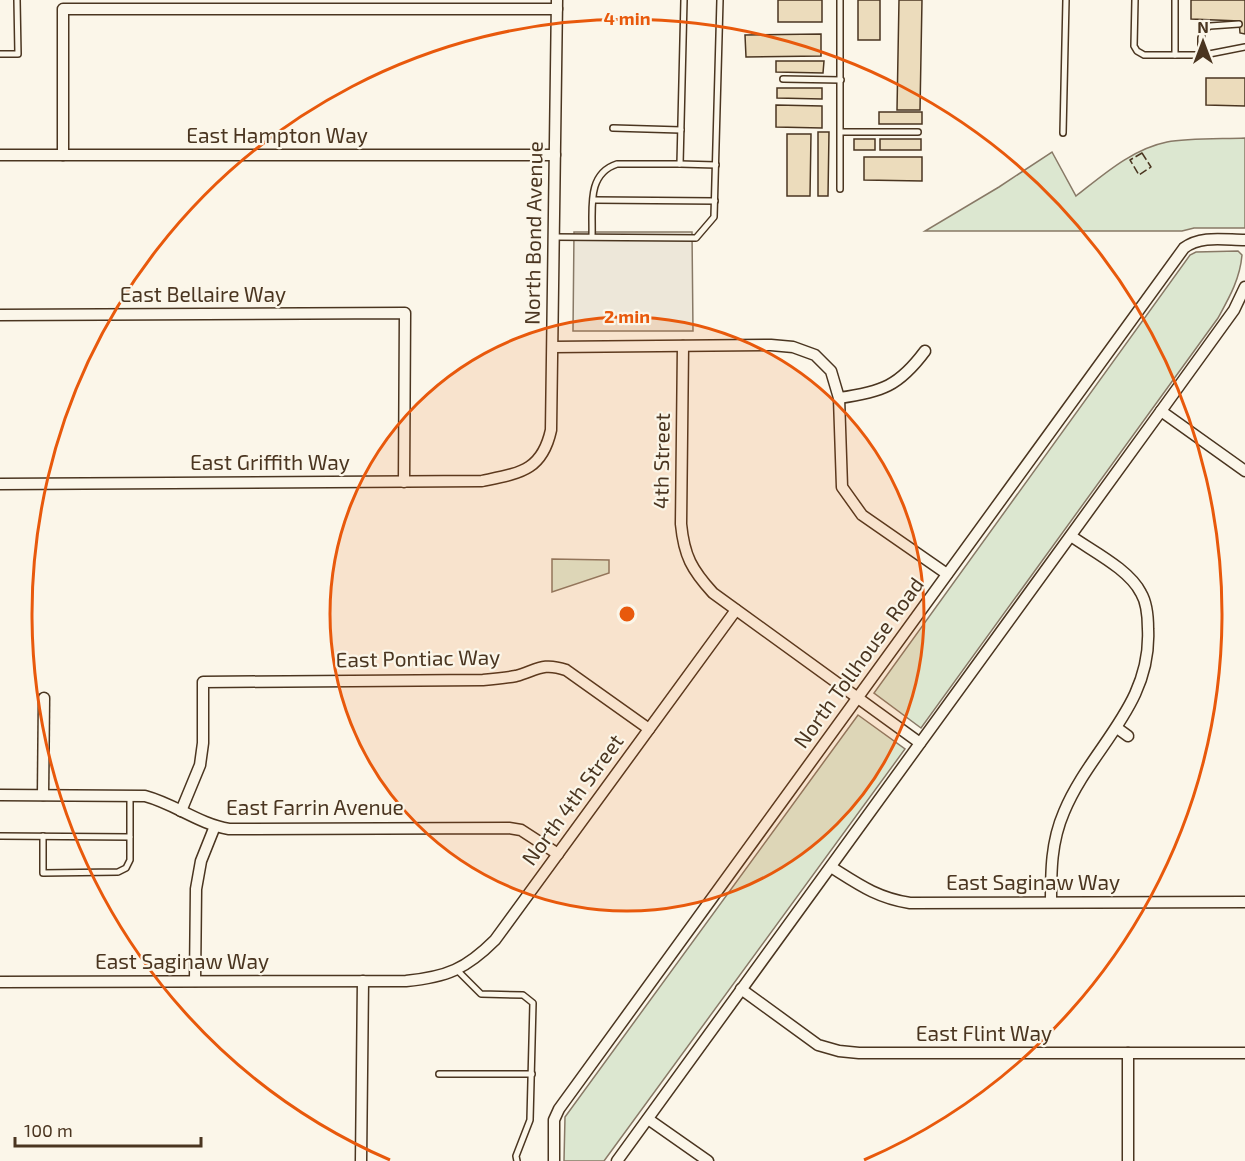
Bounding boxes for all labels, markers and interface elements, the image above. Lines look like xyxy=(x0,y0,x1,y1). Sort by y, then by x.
text: 4 min xyxy=(604,7,651,29)
north arrow xyxy=(1173,12,1233,72)
text: N xyxy=(1197,17,1209,36)
street label: East Hampton Way xyxy=(186,122,368,147)
street label: North Bond Avenue xyxy=(518,141,547,325)
street label: East Bellaire Way xyxy=(120,281,286,306)
text: 2 min xyxy=(604,305,650,327)
street label: 4th Street xyxy=(647,413,674,509)
street label: East Griffith Way xyxy=(190,449,350,474)
street label: North Tollhouse Road xyxy=(787,572,928,752)
centre of rings xyxy=(617,604,637,624)
street label: East Pontiac Way xyxy=(335,644,501,671)
street label: North 4th Street xyxy=(516,729,628,870)
street label: East Farrin Avenue xyxy=(226,794,404,819)
street label: East Saginaw Way xyxy=(946,869,1120,894)
street label: East Saginaw Way xyxy=(95,948,269,973)
street label: East Flint Way xyxy=(916,1020,1052,1045)
scale bar xyxy=(15,1110,201,1148)
text: 100 m xyxy=(24,1119,73,1141)

